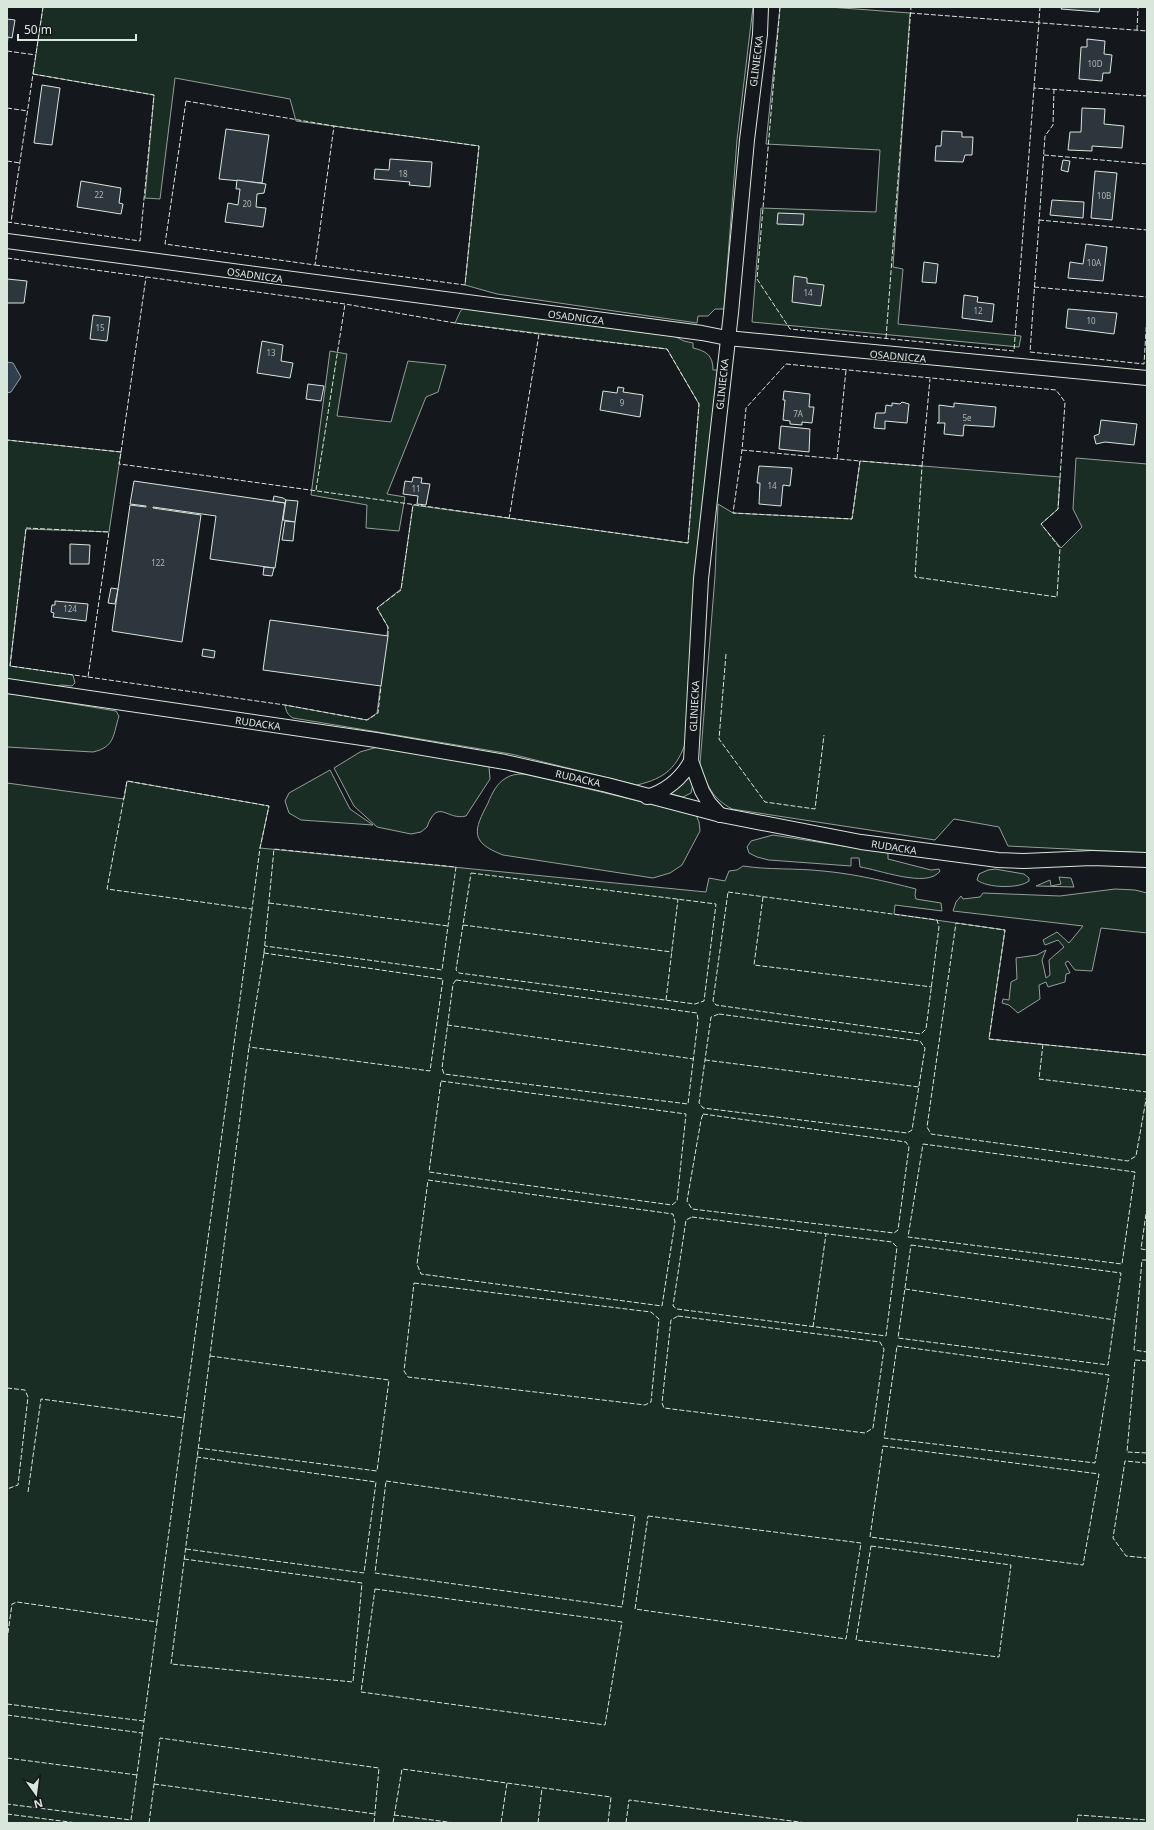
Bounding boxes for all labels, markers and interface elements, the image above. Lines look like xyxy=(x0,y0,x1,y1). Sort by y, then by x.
scale bar xyxy=(18,16,136,42)
text: 50 m xyxy=(24,21,52,38)
street label: GLINIECKA xyxy=(746,34,766,87)
house number: 10D xyxy=(1088,58,1103,69)
house number: 18 xyxy=(398,168,408,179)
house number: 22 xyxy=(94,189,104,200)
house number: 10B xyxy=(1097,190,1111,201)
house number: 20 xyxy=(242,198,252,209)
house number: 10A xyxy=(1087,257,1102,268)
street label: OSADNICZA xyxy=(226,264,285,286)
house number: 14 xyxy=(803,287,813,298)
house number: 12 xyxy=(973,305,983,316)
street label: OSADNICZA xyxy=(547,307,605,327)
house number: 10 xyxy=(1086,315,1096,326)
house number: 15 xyxy=(95,322,105,333)
house number: 13 xyxy=(266,347,276,358)
street label: OSADNICZA xyxy=(869,347,927,365)
street label: GLINIECKA xyxy=(712,357,732,410)
house number: 9 xyxy=(620,397,625,408)
house number: 7A xyxy=(793,408,804,419)
house number: 5e xyxy=(962,412,972,423)
house number: 14 xyxy=(767,480,777,491)
house number: 11 xyxy=(411,483,421,494)
house number: 122 xyxy=(151,557,165,568)
house number: 124 xyxy=(63,603,77,614)
street label: GLINIECKA xyxy=(686,679,702,732)
street label: RUDACKA xyxy=(234,713,282,733)
street label: RUDACKA xyxy=(554,766,602,790)
street label: RUDACKA xyxy=(870,837,918,858)
north arrow xyxy=(16,1774,56,1814)
text: N xyxy=(32,1796,45,1813)

